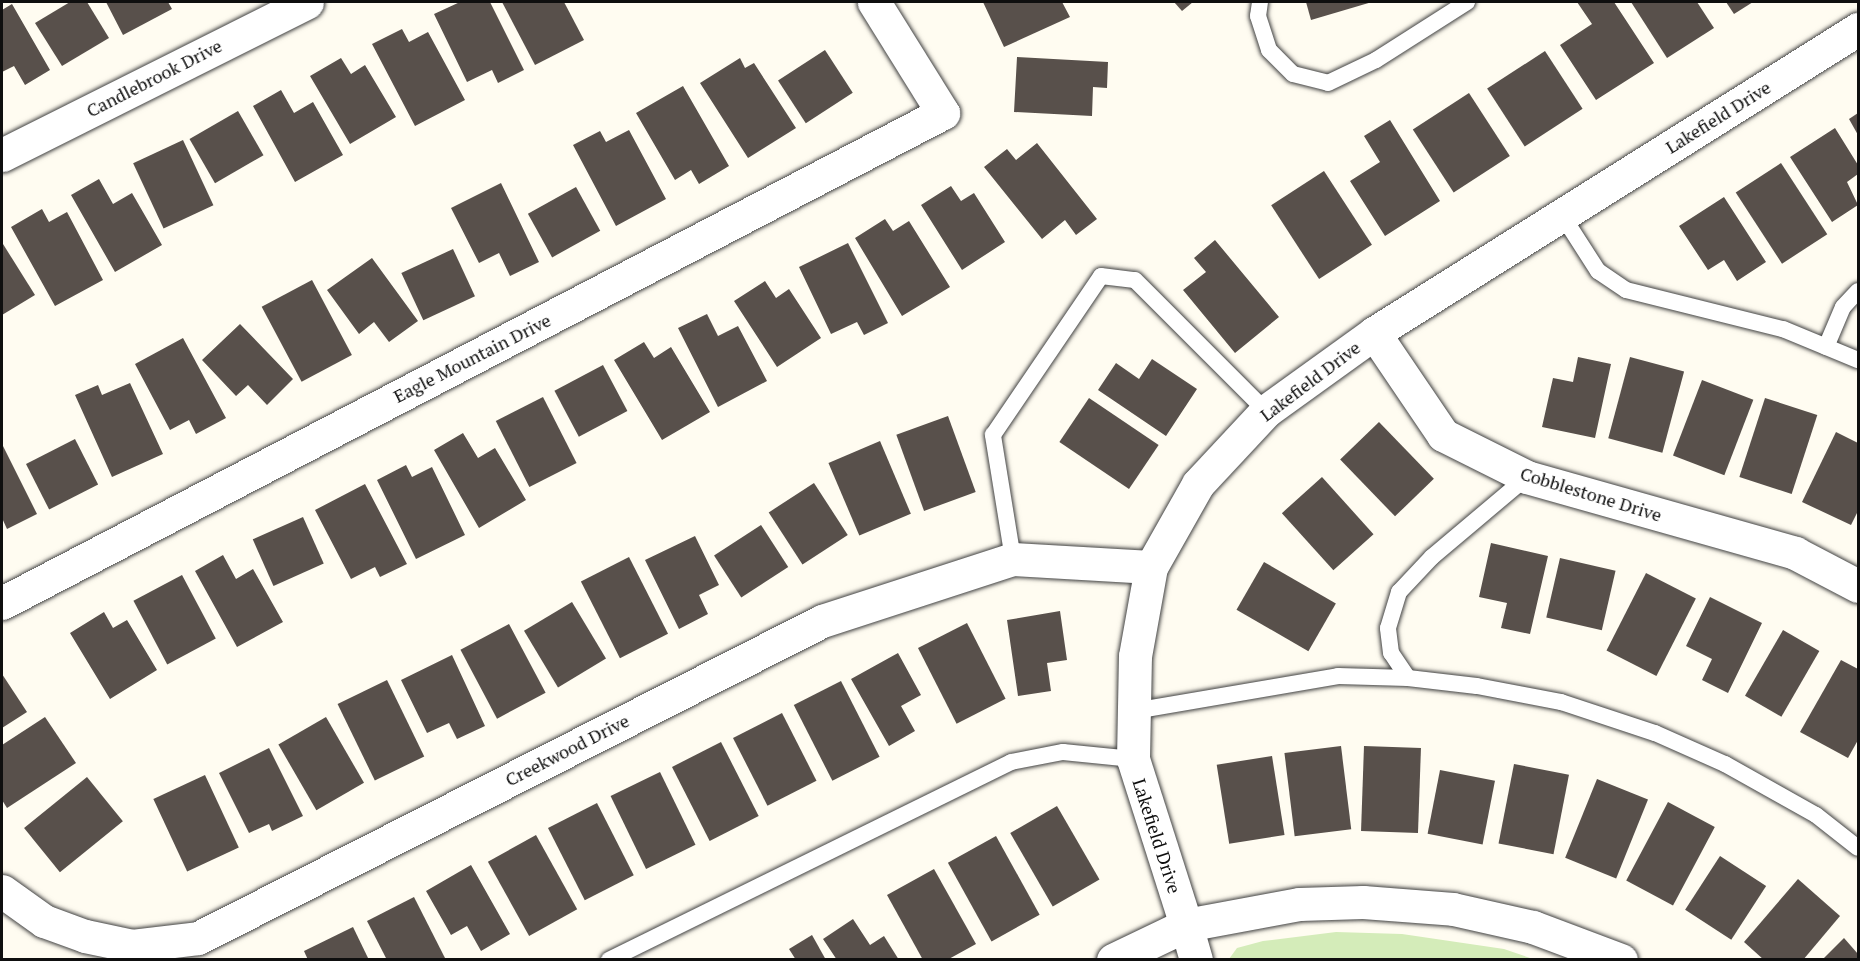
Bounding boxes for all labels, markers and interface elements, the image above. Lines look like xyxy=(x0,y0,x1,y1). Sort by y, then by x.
street label: Candlebrook Drive xyxy=(83,35,225,121)
street label: Lakefield Drive xyxy=(1662,76,1774,158)
street label: Eagle Mountain Drive xyxy=(390,309,554,407)
street label: Lakefield Drive xyxy=(1256,336,1364,426)
street label: Cobblestone Drive xyxy=(1518,462,1664,526)
street label: Creekwood Drive xyxy=(502,710,632,790)
street label: Lakefield Drive xyxy=(1128,776,1186,896)

